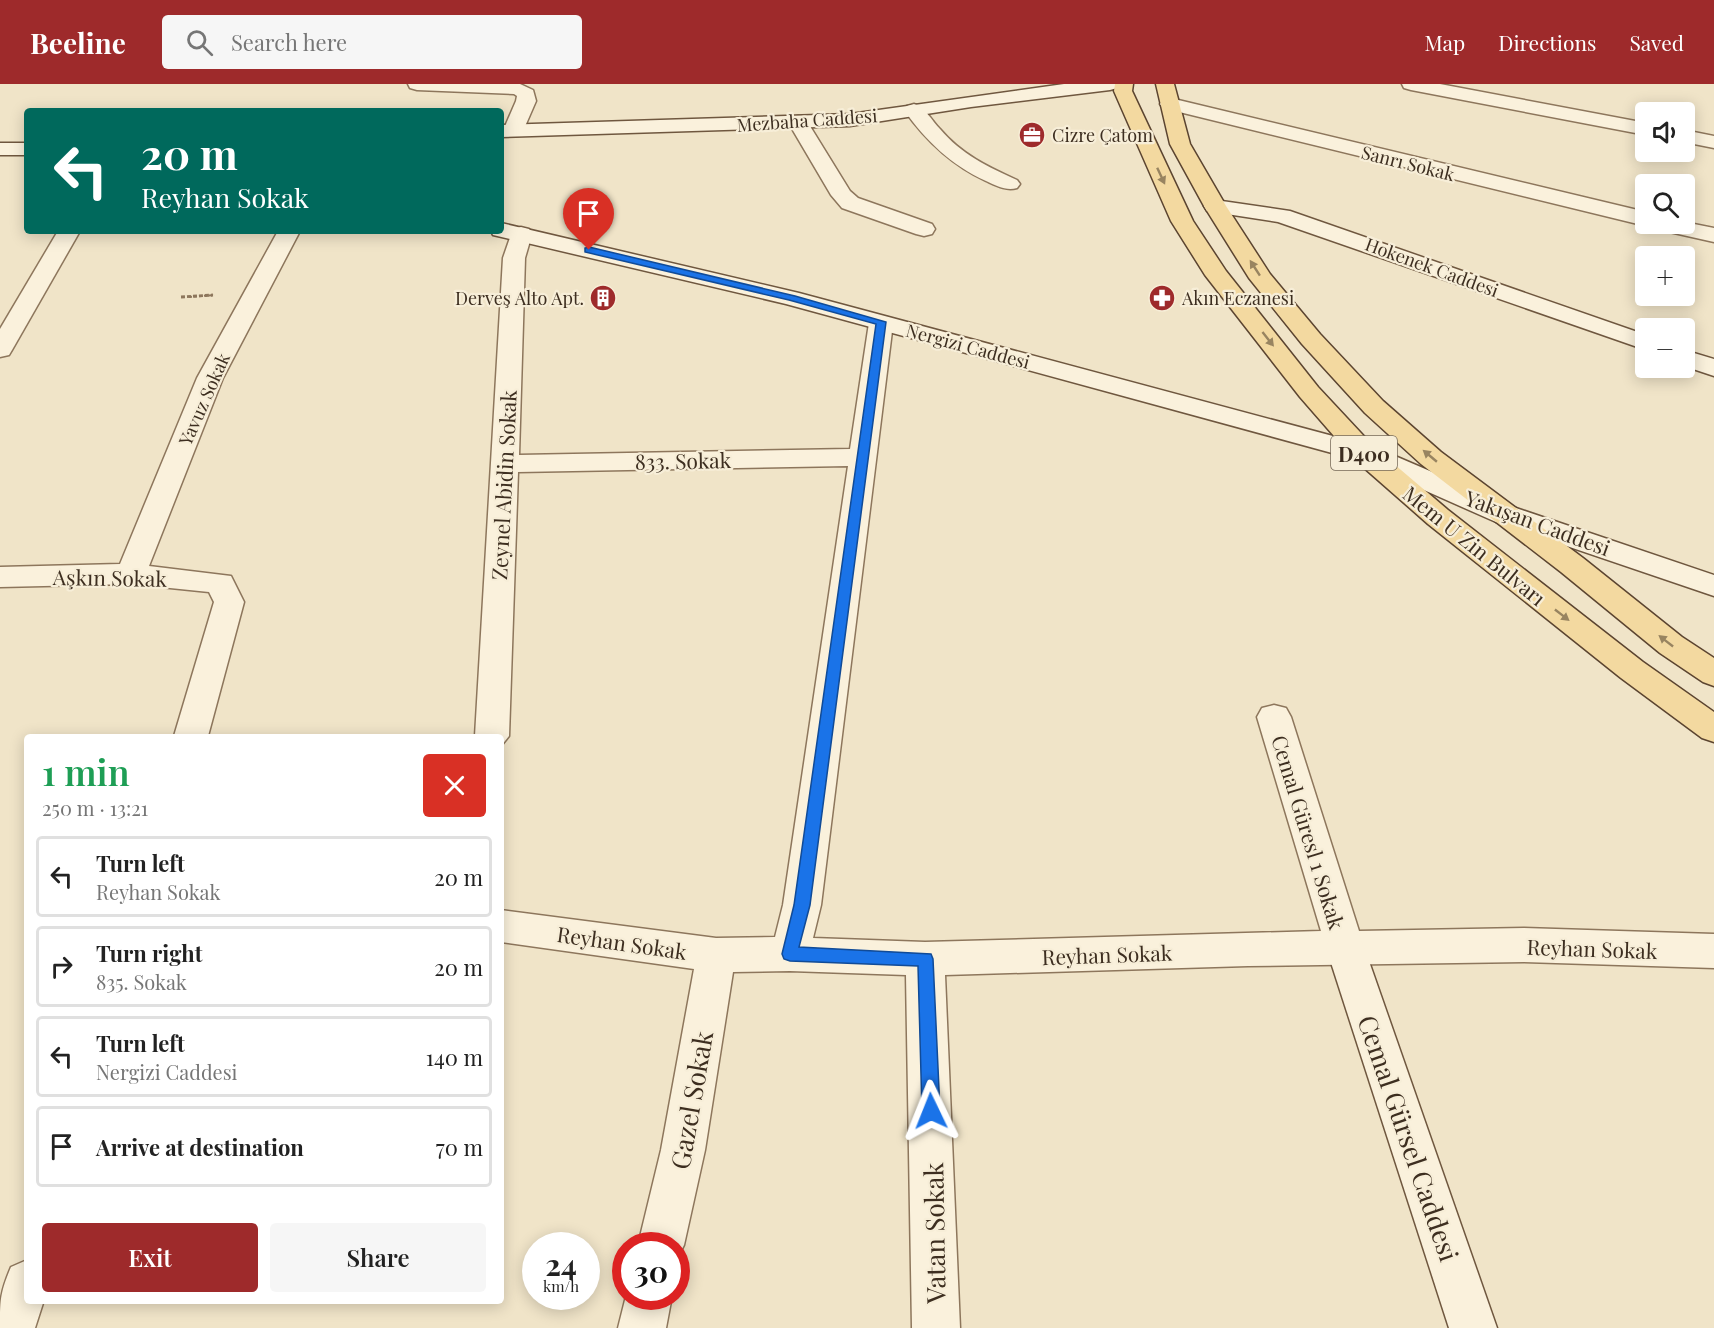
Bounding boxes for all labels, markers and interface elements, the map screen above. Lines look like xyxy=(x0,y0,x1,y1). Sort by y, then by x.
search box xyxy=(162,15,582,69)
text: Beeline xyxy=(30,24,126,61)
icon: search xyxy=(183,26,216,59)
text: Search here xyxy=(231,27,347,57)
text: Map xyxy=(1424,28,1465,56)
text: Directions xyxy=(1498,28,1596,56)
text: Saved xyxy=(1629,28,1684,56)
map controls xyxy=(1635,102,1695,378)
button: sound xyxy=(1635,102,1695,162)
street label: Mezbaha Caddesi xyxy=(736,103,878,137)
office icon: Cizre Çatom xyxy=(1017,120,1047,150)
place label: Cizre Çatom xyxy=(1052,123,1153,147)
text: 20 m xyxy=(141,125,238,181)
icon: left xyxy=(42,132,120,210)
street label: Sanrı Sokak xyxy=(1359,140,1457,186)
one-way arrow xyxy=(1157,168,1166,185)
button: search xyxy=(1635,174,1695,234)
text: Reyhan Sokak xyxy=(141,179,309,215)
pin xyxy=(563,188,614,250)
icon: arrive xyxy=(572,197,605,230)
street label: Hokenek Caddesi xyxy=(1362,232,1502,302)
button: + xyxy=(1635,246,1695,306)
one-way arrow xyxy=(1249,260,1261,276)
building icon: Derveş Alto Apt. xyxy=(588,283,618,313)
pharmacy icon: Akın Eczanesi xyxy=(1147,283,1177,313)
place label: Derveş Alto Apt. xyxy=(455,286,584,310)
place label: Akın Eczanesi xyxy=(1181,286,1294,310)
street label: Nergizi Caddesi xyxy=(903,318,1033,374)
button: − xyxy=(1635,318,1695,378)
one-way arrow xyxy=(1261,331,1274,347)
street label: Yavuz Sokak xyxy=(173,349,235,450)
street label: Zeynel Abidin Sokak xyxy=(484,389,522,581)
road number: D400 xyxy=(1331,436,1397,470)
street label: 833. Sokak xyxy=(635,445,732,475)
one-way arrow xyxy=(1422,450,1438,463)
street label: Mem U Zin Bulvarı xyxy=(1398,479,1552,611)
street label: Yakışan Caddesi xyxy=(1461,482,1614,561)
street label: Aşkın Sokak xyxy=(52,562,168,592)
one-way arrow xyxy=(1554,608,1570,621)
one-way arrow xyxy=(1659,635,1674,647)
street label: Cemal Güresl 1 Sokak xyxy=(1266,732,1352,933)
text: 1 min xyxy=(42,747,130,795)
button: close xyxy=(423,754,486,817)
text: 250 m · 13:21 xyxy=(42,794,148,821)
text: Turn left xyxy=(96,848,185,878)
icon: left xyxy=(45,860,78,893)
text: 20 m xyxy=(434,862,483,892)
text: Reyhan Sokak xyxy=(96,878,220,905)
street label: Reyhan Sokak xyxy=(555,919,689,965)
street label: Reyhan Sokak xyxy=(1526,932,1658,964)
text: Turn right xyxy=(96,938,202,968)
street label: Reyhan Sokak xyxy=(1041,938,1173,970)
icon: right xyxy=(45,950,78,983)
text: 20 m xyxy=(434,952,483,982)
text: 835. Sokak xyxy=(96,968,187,995)
street label: Cemal Gürsel Caddesi xyxy=(1350,1010,1468,1266)
street label: Gazel Sokak xyxy=(662,1027,720,1172)
text: Turn left xyxy=(96,1028,185,1058)
icon: left xyxy=(45,1040,78,1073)
text: 140 m xyxy=(426,1042,483,1072)
text: Nergizi Caddesi xyxy=(96,1058,237,1085)
position arrow xyxy=(899,1079,963,1143)
icon: arrive xyxy=(45,1130,78,1163)
text: Arrive at destination xyxy=(96,1132,304,1162)
text: 70 m xyxy=(436,1132,483,1162)
street label: Vatan Sokak xyxy=(915,1161,953,1305)
button: Exit xyxy=(42,1223,258,1292)
button: Share xyxy=(270,1223,486,1292)
speed limit sign: 30 xyxy=(612,1232,690,1310)
text: 24 xyxy=(545,1244,577,1284)
text: km/h xyxy=(543,1276,579,1296)

